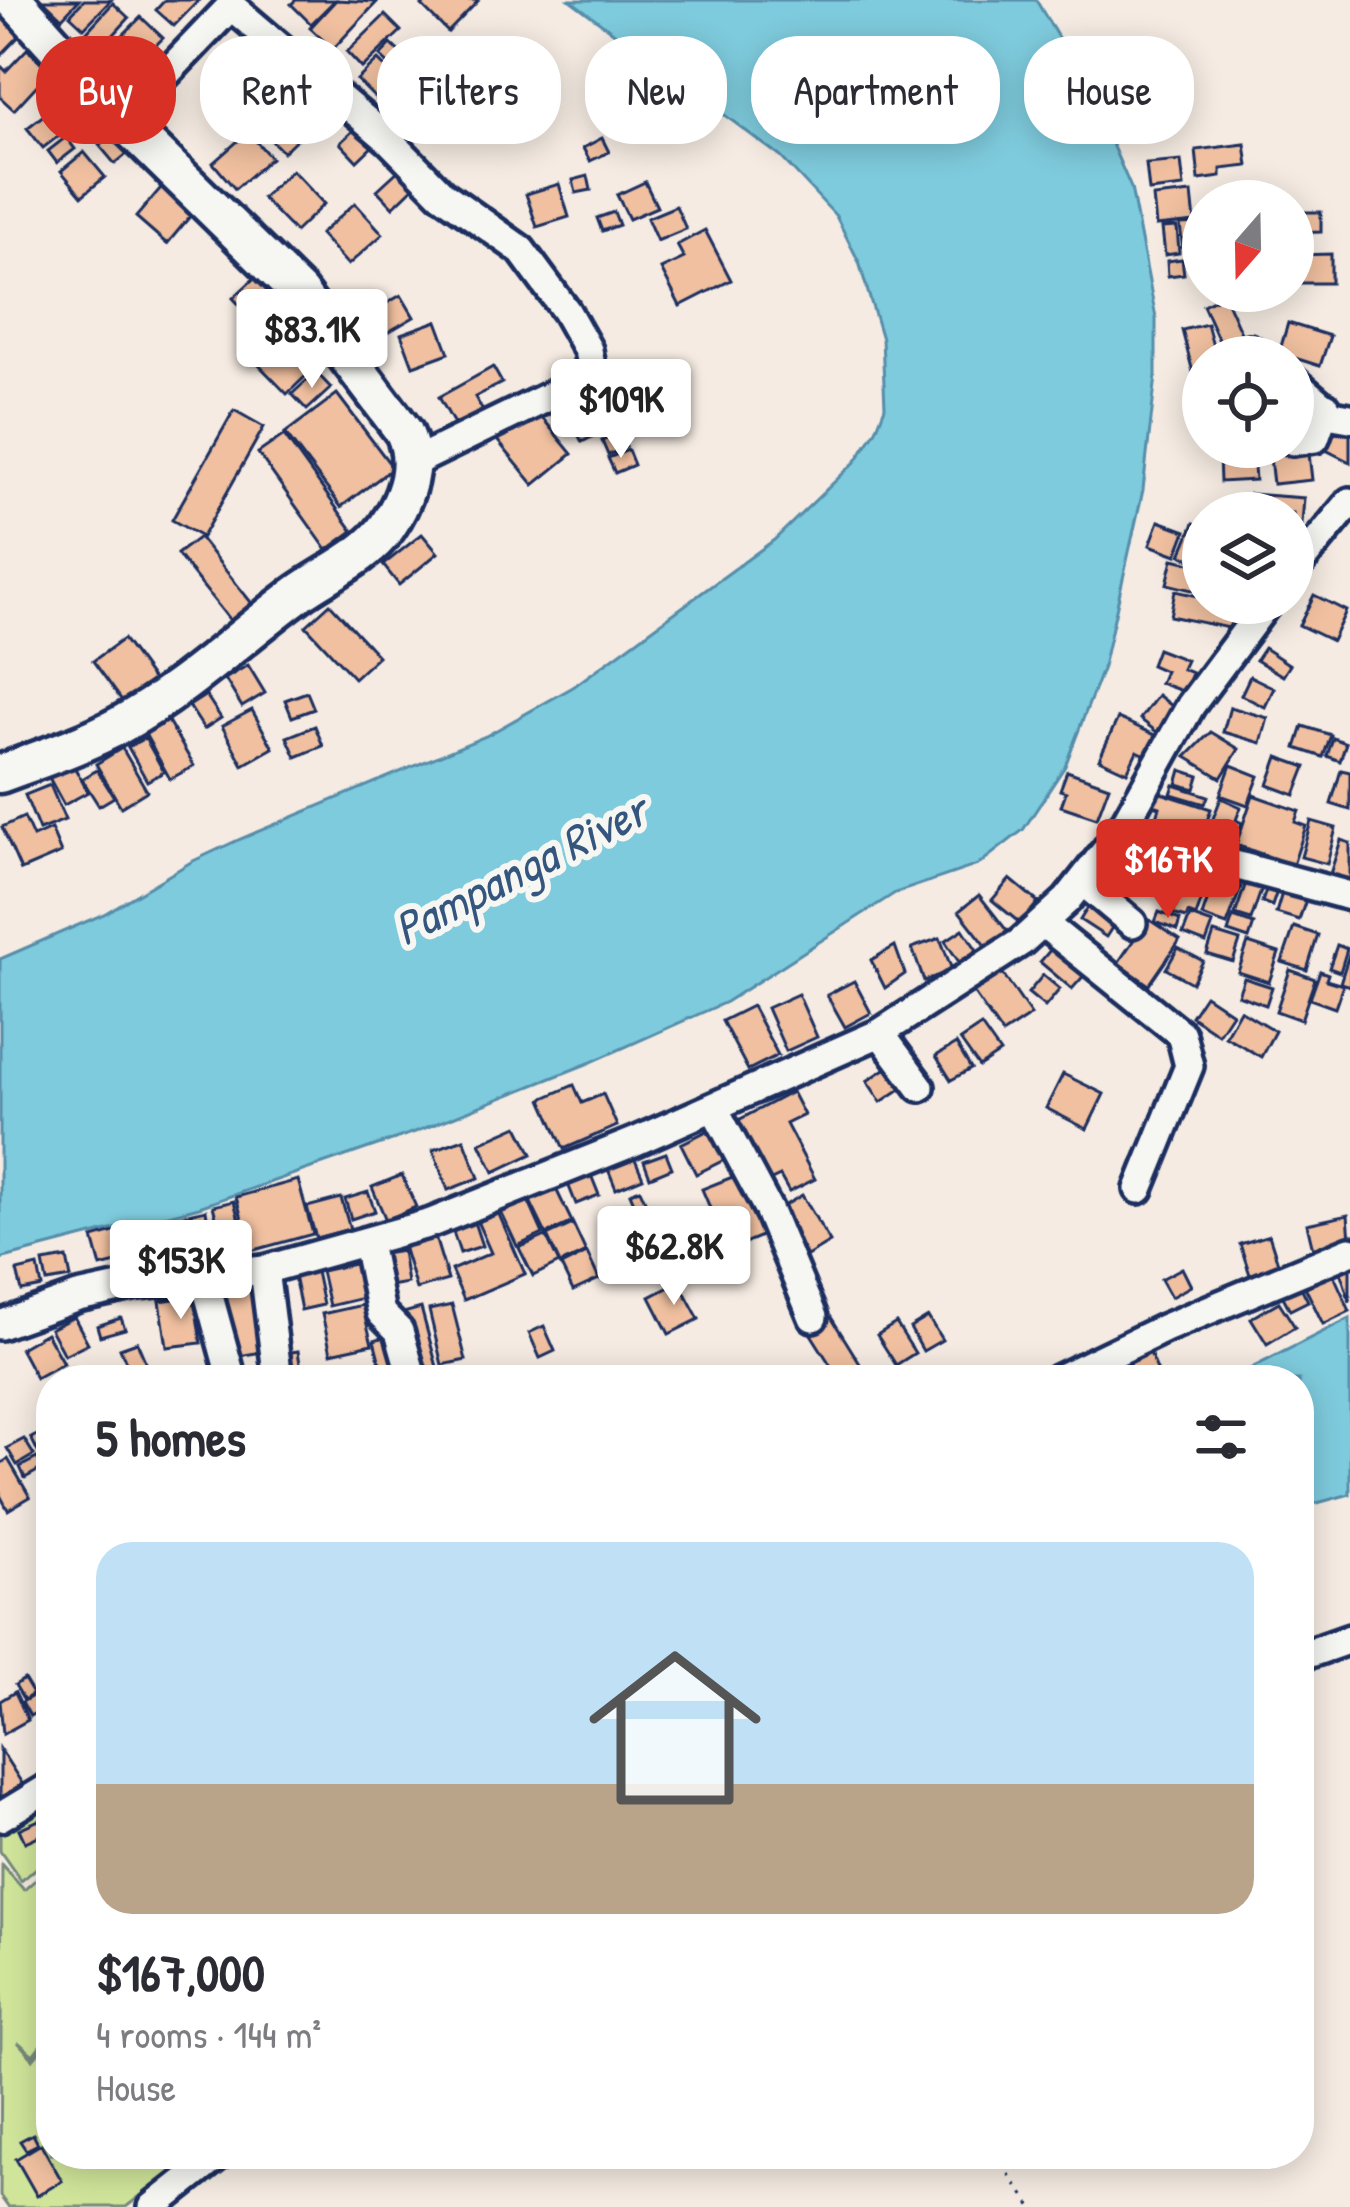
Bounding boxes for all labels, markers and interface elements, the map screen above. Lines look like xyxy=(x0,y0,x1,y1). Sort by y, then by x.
chip: Buy xyxy=(36,36,176,144)
chip: Rent xyxy=(200,36,353,144)
chip: Filters xyxy=(377,36,561,144)
chip: New xyxy=(585,36,727,144)
chip: Apartment xyxy=(751,36,1000,144)
chip: House xyxy=(1024,36,1194,144)
north arrow xyxy=(1182,180,1314,312)
map controls xyxy=(1182,180,1314,624)
pin: $83.1K xyxy=(214,289,410,391)
text: $83.1K xyxy=(263,301,361,354)
button: locate xyxy=(1182,336,1314,468)
pin: $109K xyxy=(537,359,705,461)
text: $109K xyxy=(578,371,664,424)
button: layers xyxy=(1182,492,1314,624)
water label: Pampanga River xyxy=(382,774,662,960)
pin: $167K xyxy=(1084,819,1252,921)
text: $167K xyxy=(1123,831,1213,884)
pin: $62.8K xyxy=(576,1206,772,1308)
text: $62.8K xyxy=(624,1218,724,1271)
pin: $153K xyxy=(97,1220,265,1322)
text: $153K xyxy=(137,1232,225,1285)
text: 5 homes xyxy=(96,1403,246,1472)
icon: filters xyxy=(1188,1404,1254,1470)
icon: home xyxy=(567,1620,783,1836)
text: $167,000 xyxy=(96,1938,265,2007)
text: 4 rooms · 144 m² xyxy=(96,2007,321,2060)
text: House xyxy=(96,2060,176,2113)

